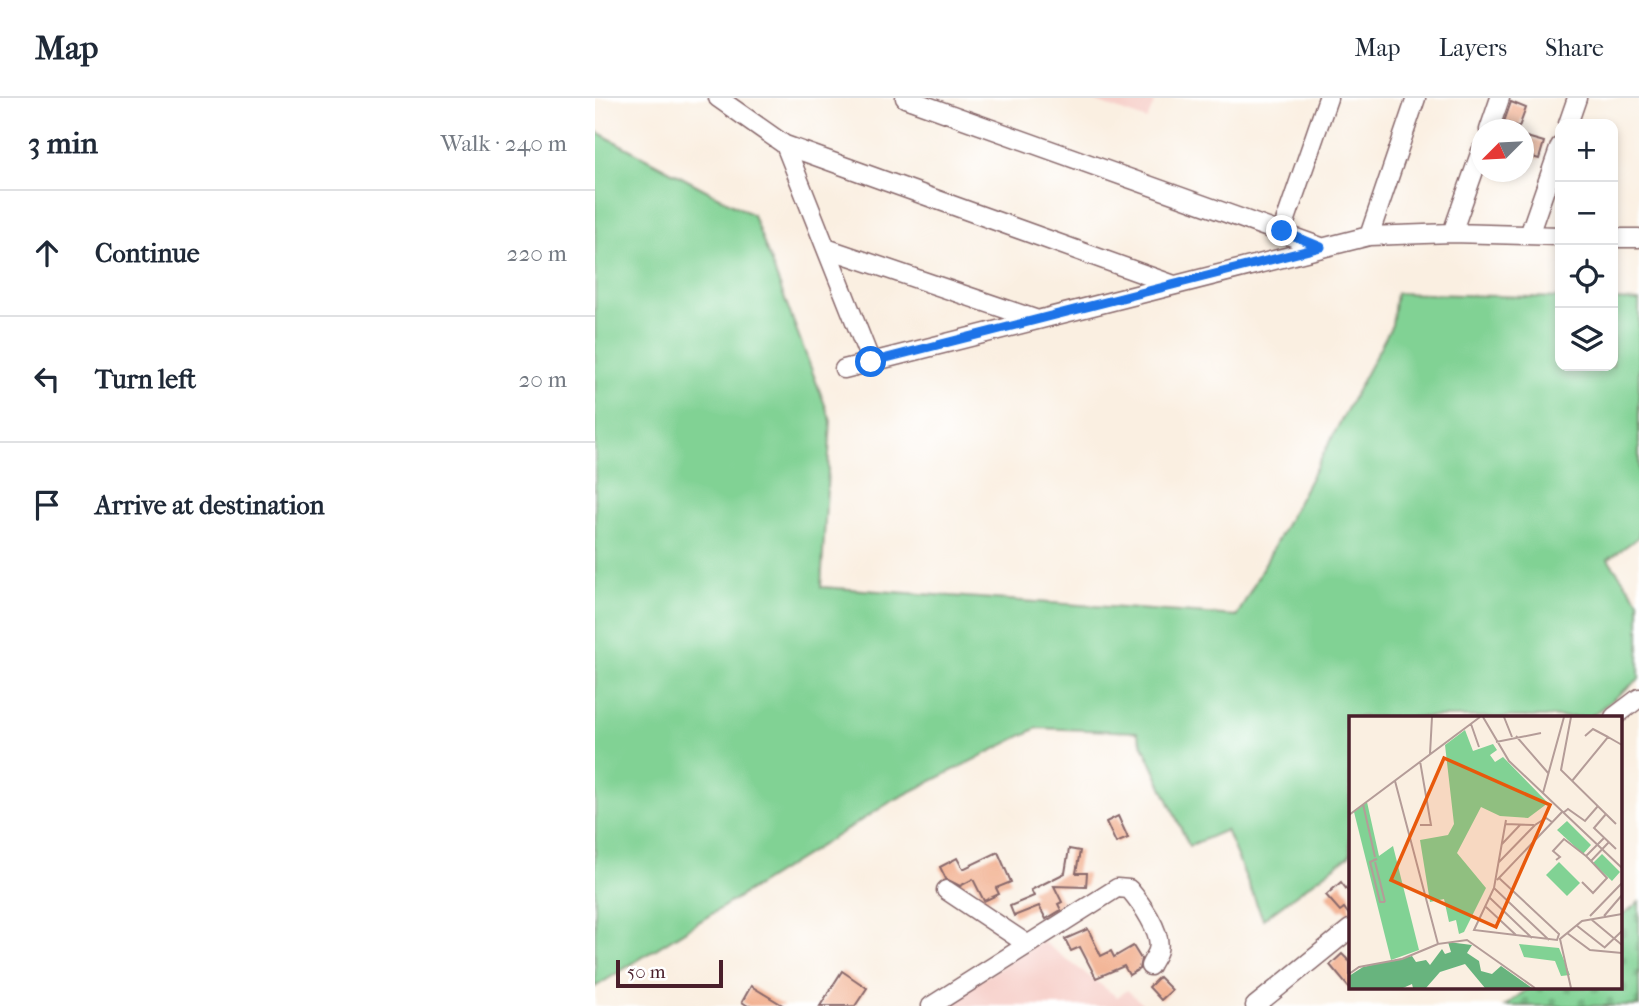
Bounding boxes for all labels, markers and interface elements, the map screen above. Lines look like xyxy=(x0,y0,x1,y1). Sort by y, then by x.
text: Map xyxy=(35,29,98,68)
text: Map xyxy=(1355,34,1401,62)
text: Layers xyxy=(1439,34,1507,62)
text: Share xyxy=(1545,34,1604,62)
north arrow xyxy=(1471,119,1534,182)
map controls xyxy=(1555,119,1618,371)
button: + xyxy=(1555,119,1618,182)
text: 3 min xyxy=(28,126,98,161)
text: Walk · 240 m xyxy=(440,130,567,157)
button: − xyxy=(1555,182,1618,245)
route end xyxy=(1266,215,1297,246)
icon: ahead xyxy=(28,234,66,272)
text: Continue xyxy=(95,238,200,269)
text: 220 m xyxy=(507,240,567,267)
button: locate xyxy=(1555,245,1618,308)
button: layers xyxy=(1555,308,1618,371)
route start xyxy=(855,346,886,377)
icon: left xyxy=(28,360,66,398)
text: Turn left xyxy=(95,364,196,395)
text: 20 m xyxy=(518,366,567,393)
icon: arrive xyxy=(28,486,66,524)
text: Arrive at destination xyxy=(95,490,325,521)
inset map xyxy=(1349,716,1621,988)
scale bar xyxy=(616,957,723,989)
text: 50 m xyxy=(627,961,666,983)

